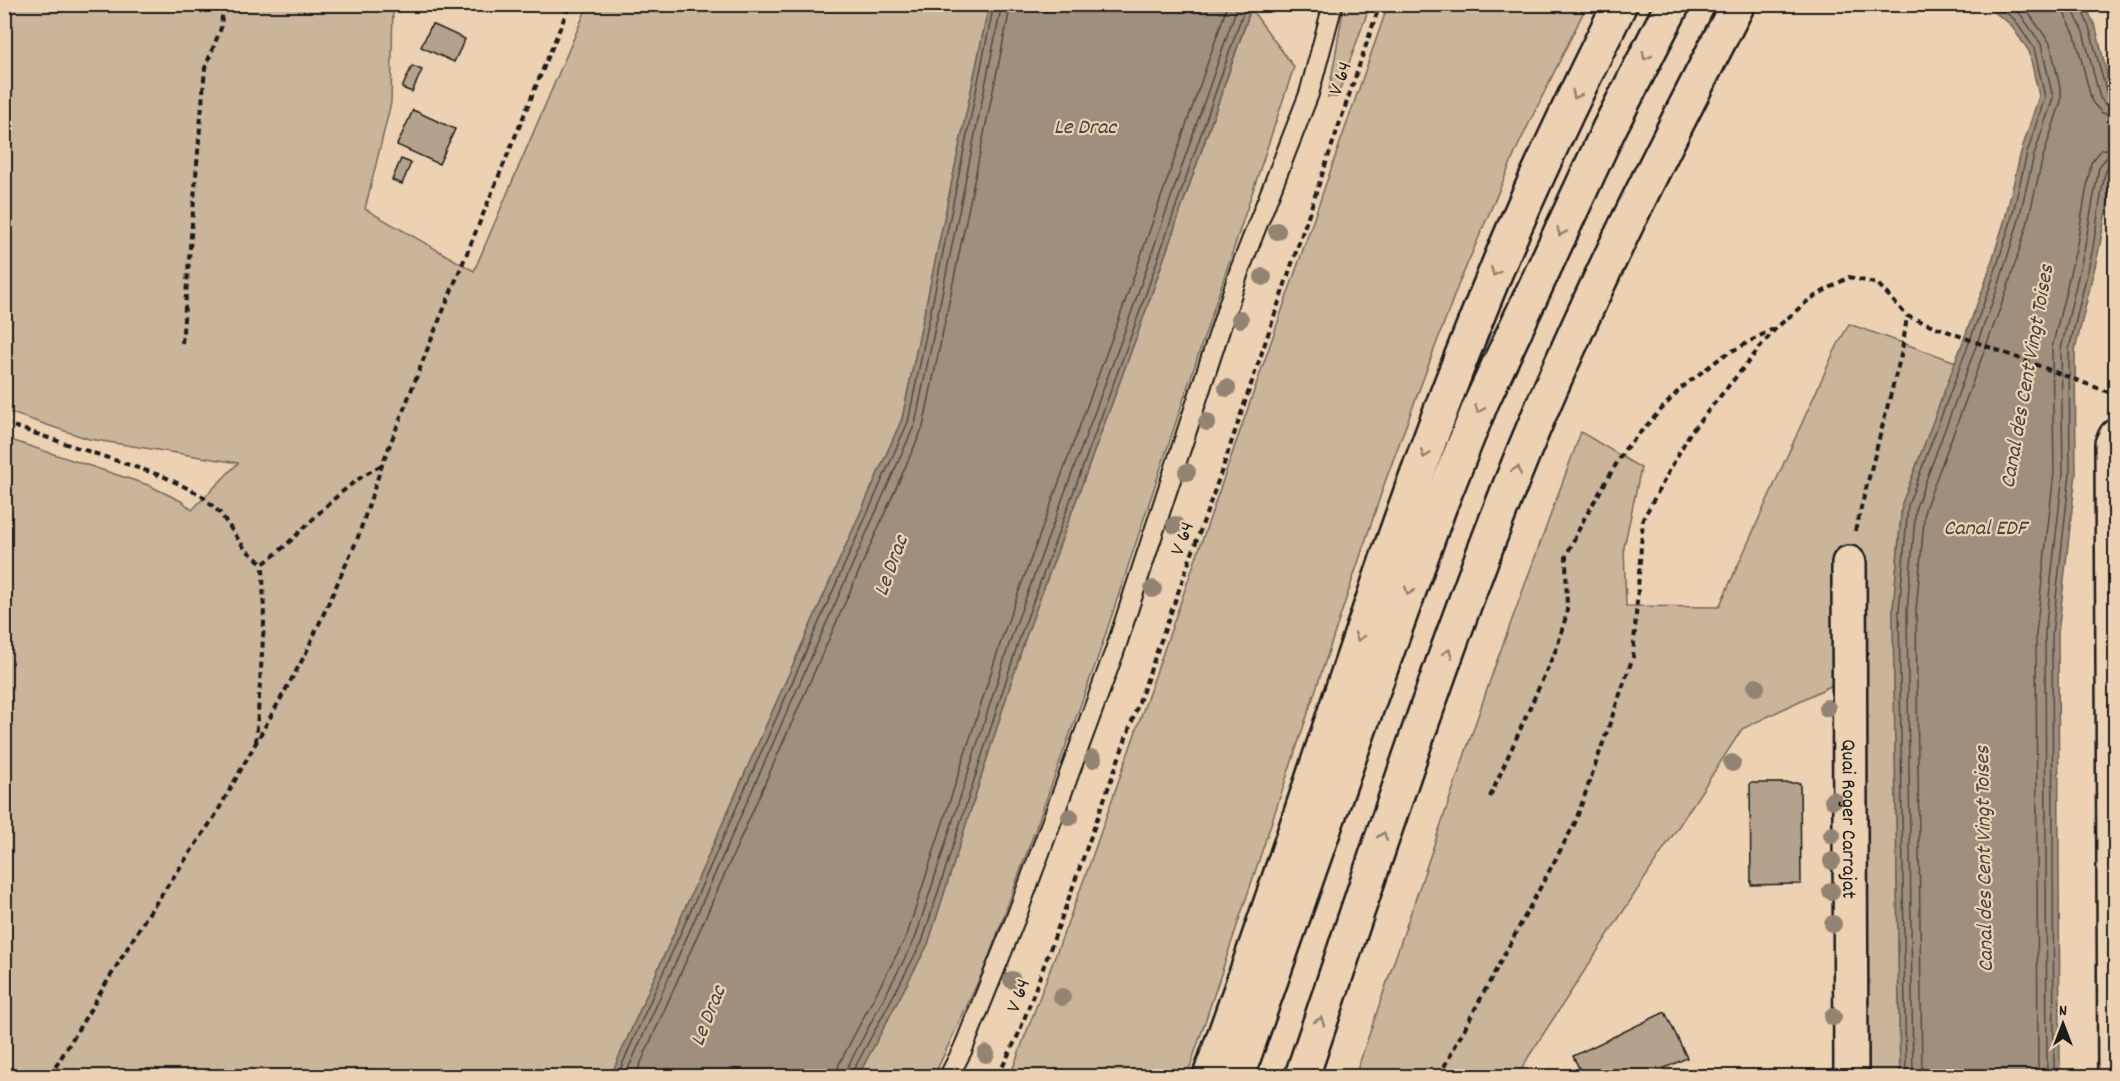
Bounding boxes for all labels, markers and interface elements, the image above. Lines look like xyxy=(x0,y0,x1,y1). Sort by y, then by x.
one-way arrow xyxy=(1642,50,1653,61)
street label: V 64 xyxy=(1322,58,1362,100)
one-way arrow xyxy=(1572,88,1584,99)
water label: Le Drac xyxy=(1054,113,1117,144)
one-way arrow xyxy=(1557,225,1569,236)
water label: Canal des Cent Vingt Toises xyxy=(1994,262,2064,491)
one-way arrow xyxy=(1490,266,1502,277)
one-way arrow xyxy=(1474,402,1486,413)
one-way arrow xyxy=(1419,448,1432,459)
one-way arrow xyxy=(1510,465,1522,476)
water label: Canal EDF xyxy=(1943,514,2030,545)
street label: V 64 xyxy=(1164,518,1204,560)
water label: Le Drac xyxy=(867,531,918,601)
one-way arrow xyxy=(1404,584,1416,595)
one-way arrow xyxy=(1353,632,1366,642)
one-way arrow xyxy=(1441,648,1453,659)
street label: Quai Roger Carrajat xyxy=(1832,739,1862,899)
water label: Canal des Cent Vingt Toises xyxy=(1968,745,2003,972)
one-way arrow xyxy=(1376,831,1388,842)
street label: V 64 xyxy=(1000,975,1040,1017)
water label: Le Drac xyxy=(683,981,736,1051)
north arrow xyxy=(2033,994,2093,1054)
text: N xyxy=(2059,1000,2067,1023)
one-way arrow xyxy=(1313,1016,1326,1027)

